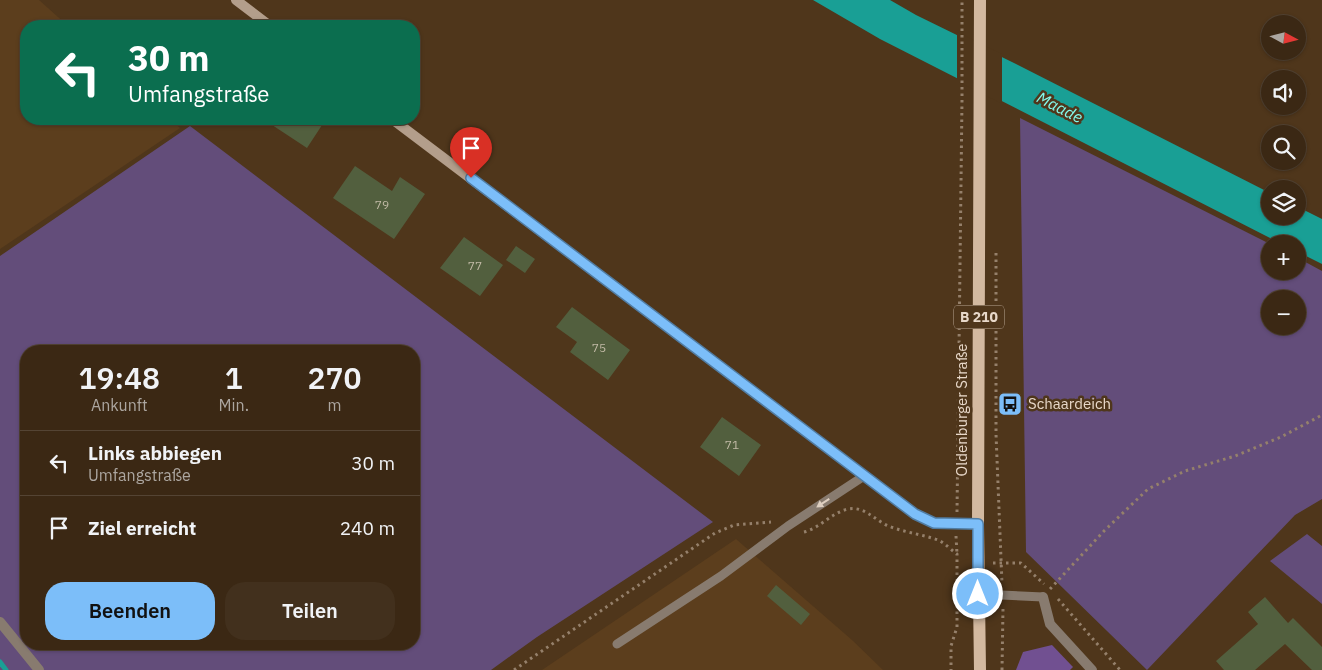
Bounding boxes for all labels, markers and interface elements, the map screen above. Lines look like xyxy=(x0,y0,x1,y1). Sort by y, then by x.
north arrow xyxy=(1261,15,1306,60)
map controls xyxy=(1261,15,1306,335)
text: 30 m xyxy=(128,35,210,81)
icon: left xyxy=(45,40,110,105)
button: sound xyxy=(1261,70,1306,115)
text: Umfangstraße xyxy=(128,79,269,108)
water label: Maade xyxy=(1034,87,1086,127)
button: search xyxy=(1261,125,1306,170)
pin xyxy=(450,127,492,178)
icon: arrive xyxy=(457,134,485,162)
button: layers xyxy=(1261,180,1306,225)
house number: 79 xyxy=(375,197,389,212)
button: + xyxy=(1261,235,1306,280)
house number: 77 xyxy=(468,258,482,273)
button: − xyxy=(1261,290,1306,335)
road number: B 210 xyxy=(954,306,1004,328)
house number: 75 xyxy=(592,340,606,355)
street label: Oldenburger Straße xyxy=(952,344,971,476)
text: 19:48 xyxy=(78,358,160,397)
text: 1 xyxy=(225,358,243,397)
text: 270 xyxy=(307,358,361,397)
bus stop icon: Schaardeich xyxy=(997,391,1023,417)
place label: Schaardeich xyxy=(1028,394,1111,413)
text: Ankunft xyxy=(91,395,148,415)
text: Min. xyxy=(219,395,249,415)
text: m xyxy=(327,395,341,415)
house number: 71 xyxy=(725,437,739,452)
text: Links abbiegen xyxy=(88,441,222,465)
icon: left xyxy=(45,449,73,477)
text: 30 m xyxy=(351,451,395,475)
text: Umfangstraße xyxy=(88,465,191,485)
one-way arrow xyxy=(816,498,830,508)
icon: arrive xyxy=(45,514,73,542)
text: Ziel erreicht xyxy=(88,516,196,540)
text: 240 m xyxy=(340,516,395,540)
position arrow xyxy=(951,567,1003,619)
button: Beenden xyxy=(45,582,215,640)
button: Teilen xyxy=(225,582,395,640)

